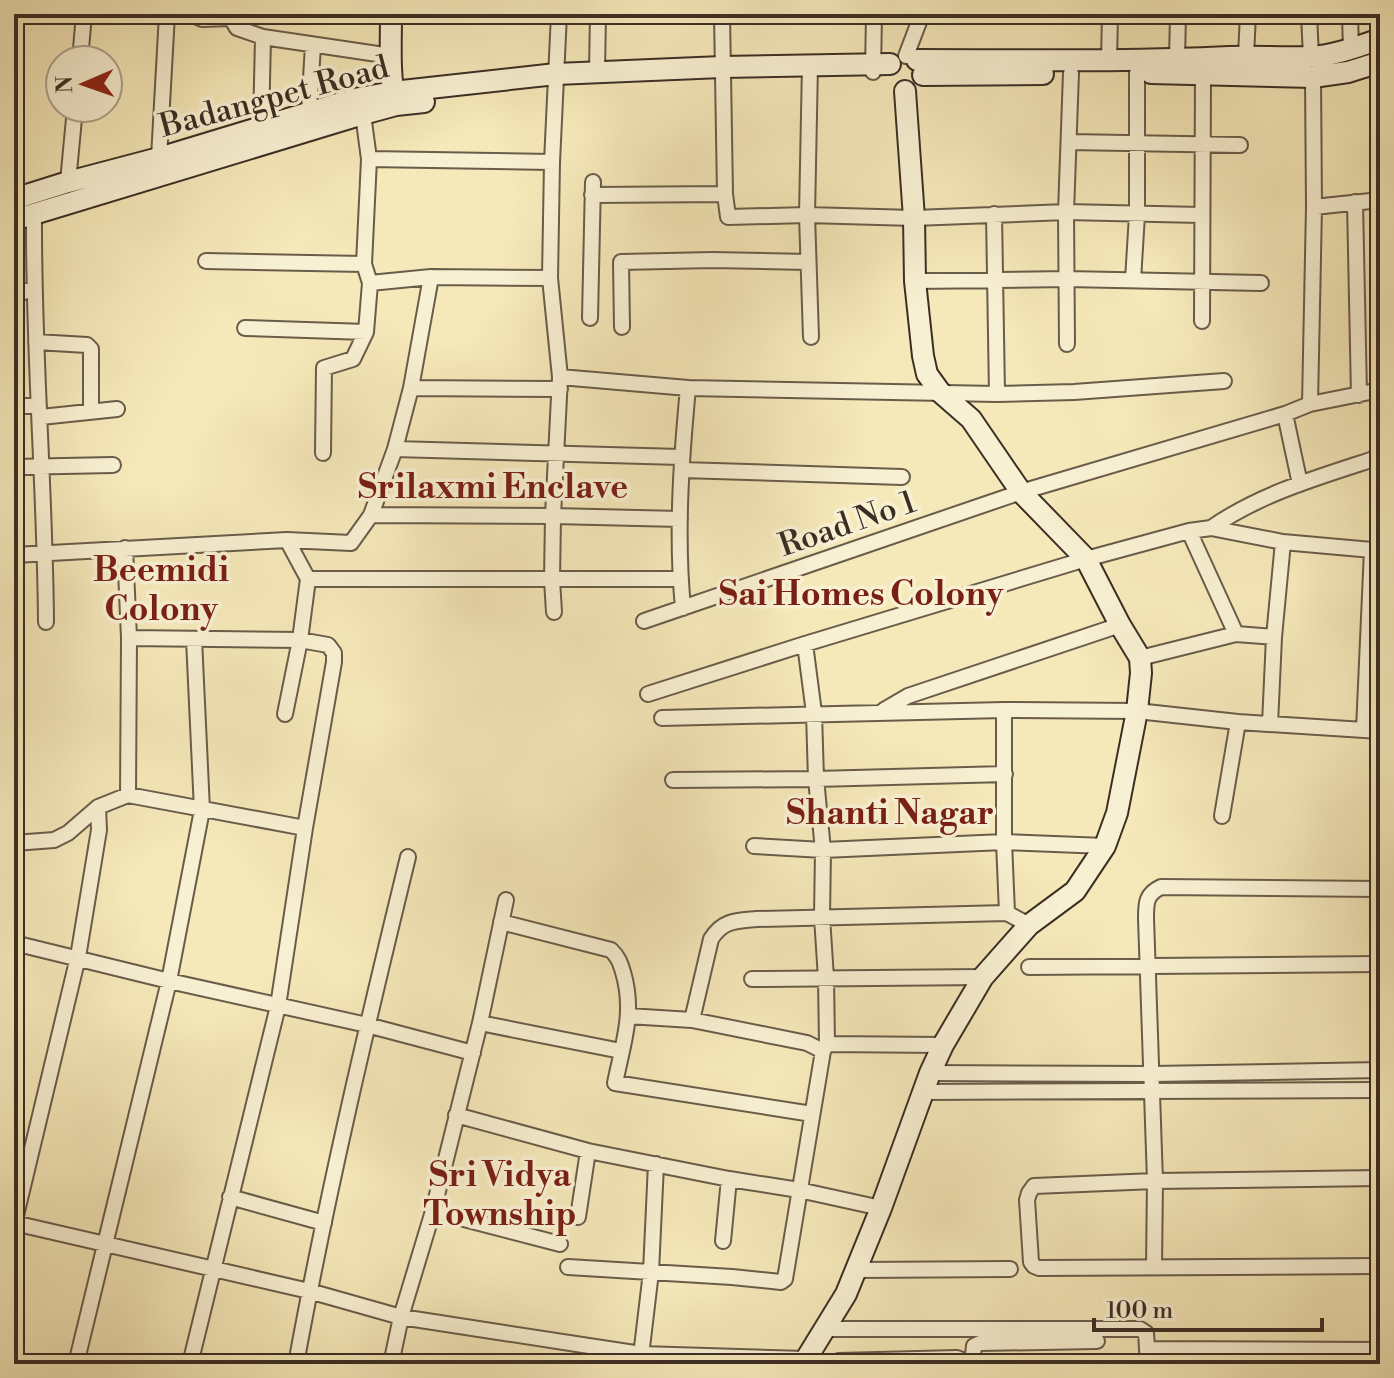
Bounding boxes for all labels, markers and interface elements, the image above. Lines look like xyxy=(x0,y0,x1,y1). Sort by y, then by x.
north arrow xyxy=(44,44,124,124)
street label: Badangpet Road xyxy=(154,47,393,147)
text: N xyxy=(52,75,79,94)
district label: Srilaxmi Enclave xyxy=(358,467,628,509)
street label: Road No 1 xyxy=(773,482,921,566)
district label: Beemidi Colony xyxy=(93,550,229,631)
district label: Sai Homes Colony xyxy=(719,574,1004,616)
district label: Shanti Nagar xyxy=(786,793,994,835)
district label: Sri Vidya Township xyxy=(423,1155,577,1236)
scale bar xyxy=(1094,1282,1322,1332)
text: 100 m xyxy=(1106,1296,1173,1326)

